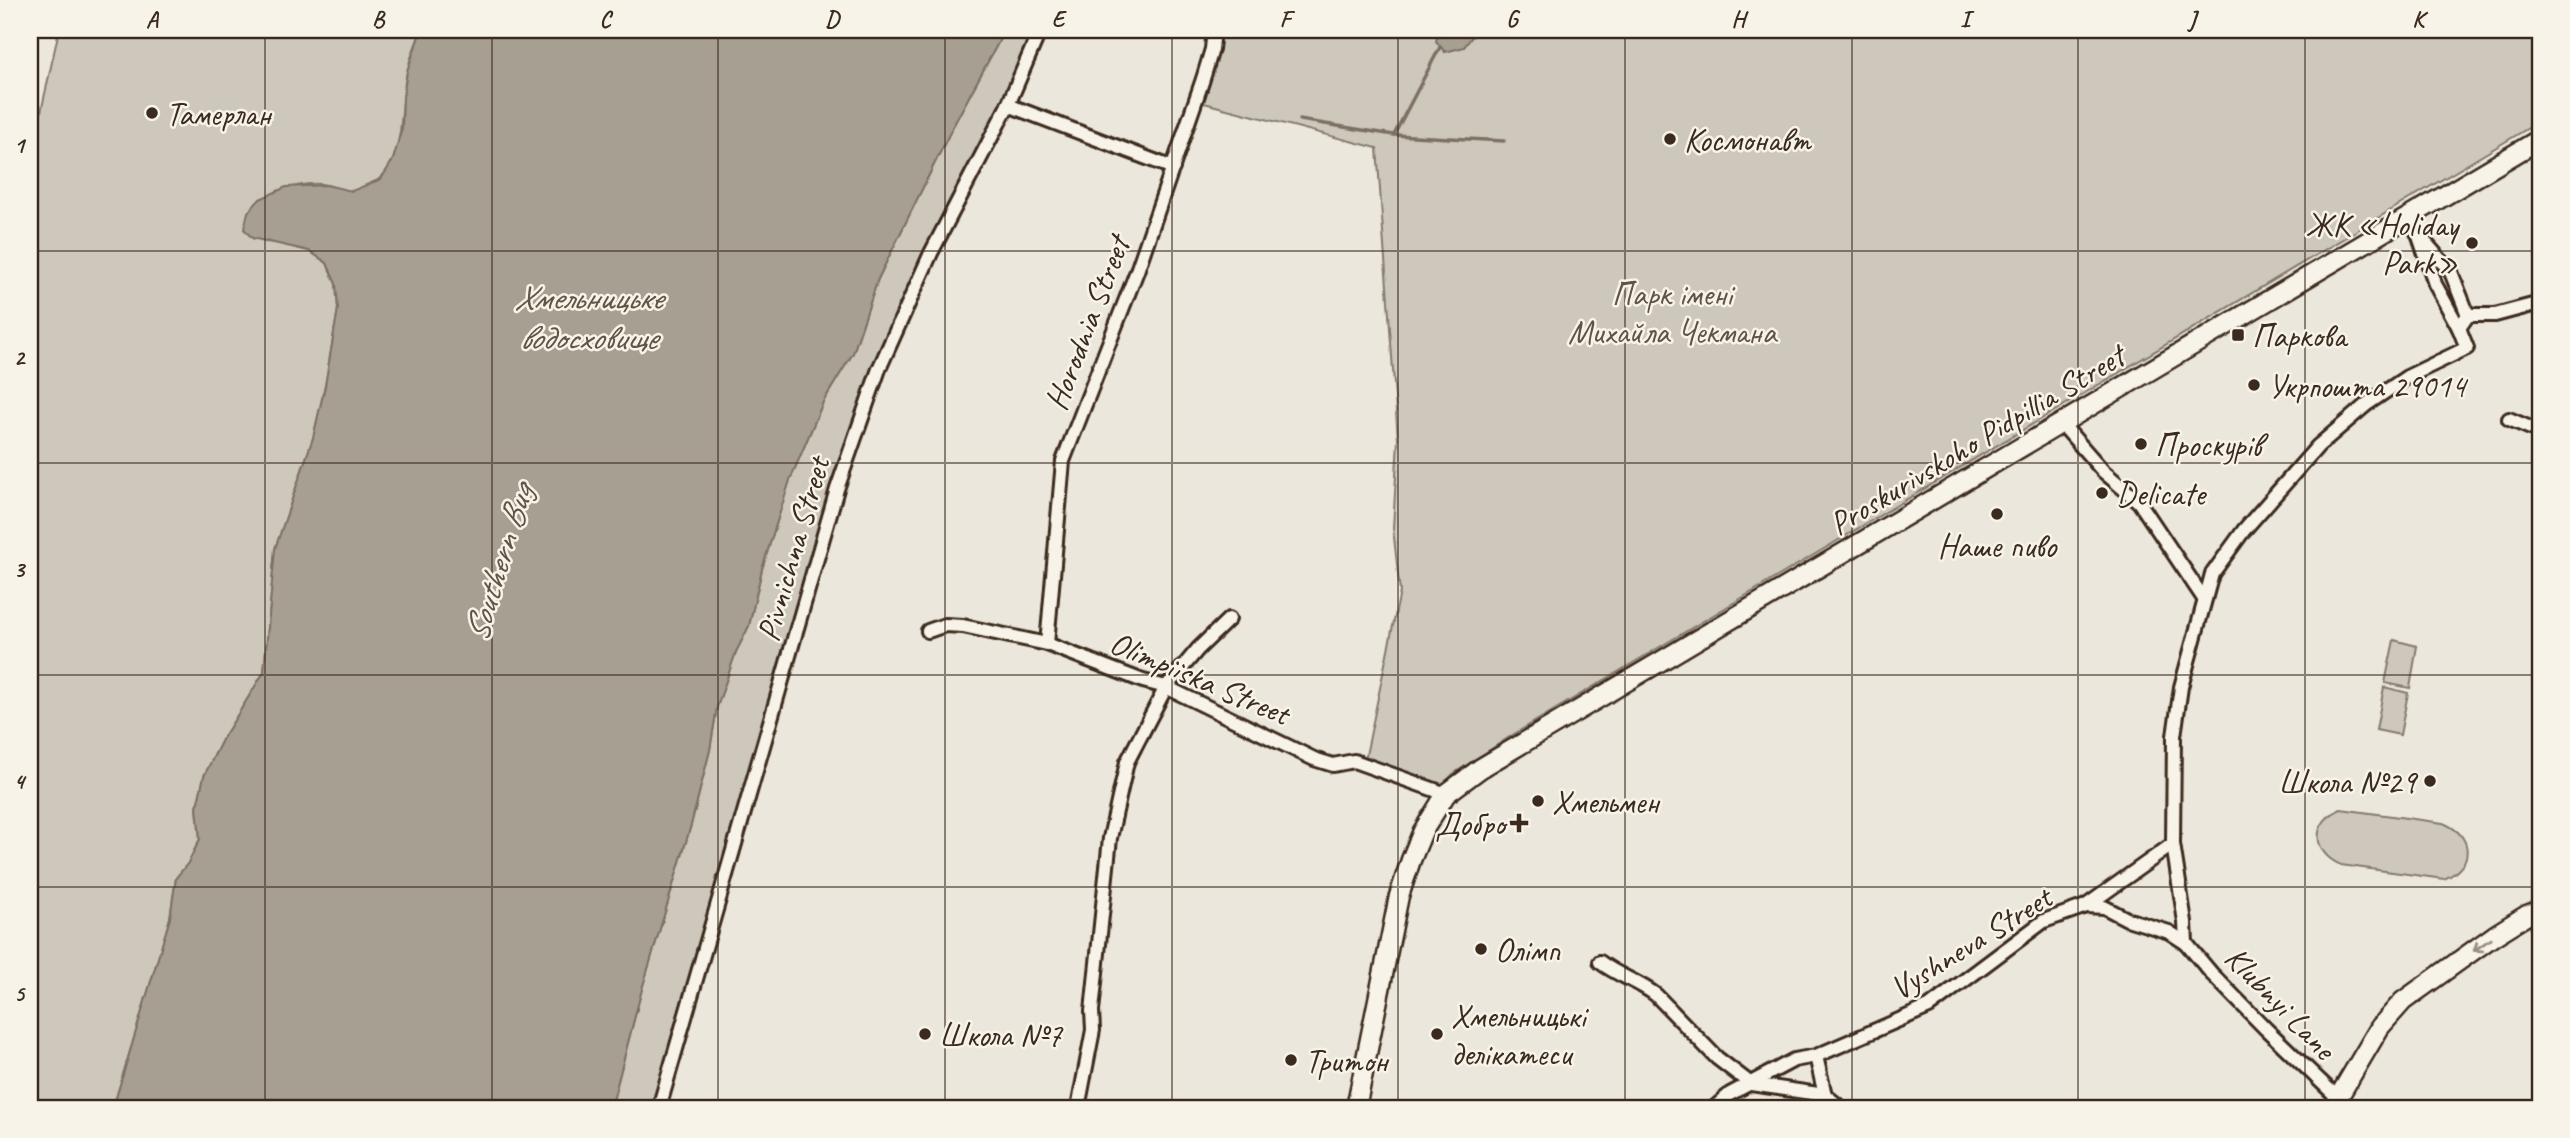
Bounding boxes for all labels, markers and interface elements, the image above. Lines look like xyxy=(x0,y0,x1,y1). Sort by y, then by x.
text: A xyxy=(146,5,160,34)
text: B xyxy=(372,5,386,34)
text: C xyxy=(600,5,614,34)
text: D xyxy=(825,5,841,34)
text: E xyxy=(1052,5,1068,34)
text: F xyxy=(1280,5,1296,34)
text: G xyxy=(1506,5,1521,34)
text: H xyxy=(1731,5,1749,34)
text: I xyxy=(1960,5,1975,34)
text: J xyxy=(2186,5,2199,34)
text: K xyxy=(2412,5,2428,34)
place label: Тамерлан xyxy=(166,93,273,135)
marker: Тамерлан xyxy=(144,105,160,121)
place label: Космонавт xyxy=(1684,119,1812,161)
text: 1 xyxy=(14,131,27,160)
marker: Космонавт xyxy=(1662,131,1678,147)
place label: ЖК «Holiday Park» xyxy=(2305,204,2461,284)
street label: Horodnia Street xyxy=(1035,227,1141,416)
marker: ЖК «Holiday Park» xyxy=(2464,235,2480,251)
park label: Парк імені Михайла Чекмана xyxy=(1568,273,1779,353)
water label: Хмельницьке водосховище xyxy=(514,275,666,360)
place label: Паркова xyxy=(2252,315,2349,357)
marker: Паркова xyxy=(2230,327,2246,343)
street label: Proskurivskoho Pidpillia Street xyxy=(1821,333,2135,545)
text: 2 xyxy=(14,343,27,372)
place label: Укрпошта 29014 xyxy=(2268,365,2469,407)
marker: Укрпошта 29014 xyxy=(2246,377,2262,393)
place label: Проскурів xyxy=(2155,424,2270,466)
marker: Проскурів xyxy=(2133,436,2149,452)
street label: Pivnichna Street xyxy=(747,450,840,646)
place label: Delicate xyxy=(2116,473,2207,515)
water label: Southern Bug xyxy=(453,474,545,647)
marker: Delicate xyxy=(2094,485,2110,501)
marker: Наше пиво xyxy=(1989,506,2005,522)
place label: Наше пиво xyxy=(1938,525,2058,567)
text: 3 xyxy=(14,555,27,584)
street label: Olimpiiska Street xyxy=(1104,621,1298,736)
place label: Школа №29 xyxy=(2278,761,2419,803)
text: 4 xyxy=(14,767,27,796)
marker: Школа №29 xyxy=(2422,773,2438,789)
place label: Хмельмен xyxy=(1552,781,1661,823)
marker: Хмельмен xyxy=(1530,793,1546,809)
place label: Добро xyxy=(1435,803,1508,845)
marker: Добро xyxy=(1511,815,1527,831)
street label: Vyshneva Street xyxy=(1882,875,2062,1009)
place label: Олімп xyxy=(1495,929,1560,971)
street label: Klubnyi Lane xyxy=(2216,937,2346,1070)
one-way arrow xyxy=(2473,938,2492,952)
marker: Олімп xyxy=(1473,941,1489,957)
text: 5 xyxy=(14,979,26,1008)
place label: Хмельницькі делікатеси xyxy=(1451,995,1589,1075)
place label: Школа №7 xyxy=(939,1014,1064,1056)
marker: Школа №7 xyxy=(917,1026,933,1042)
marker: Хмельницькі делікатеси xyxy=(1429,1026,1445,1042)
place label: Тритон xyxy=(1305,1040,1390,1082)
marker: Тритон xyxy=(1283,1052,1299,1068)

